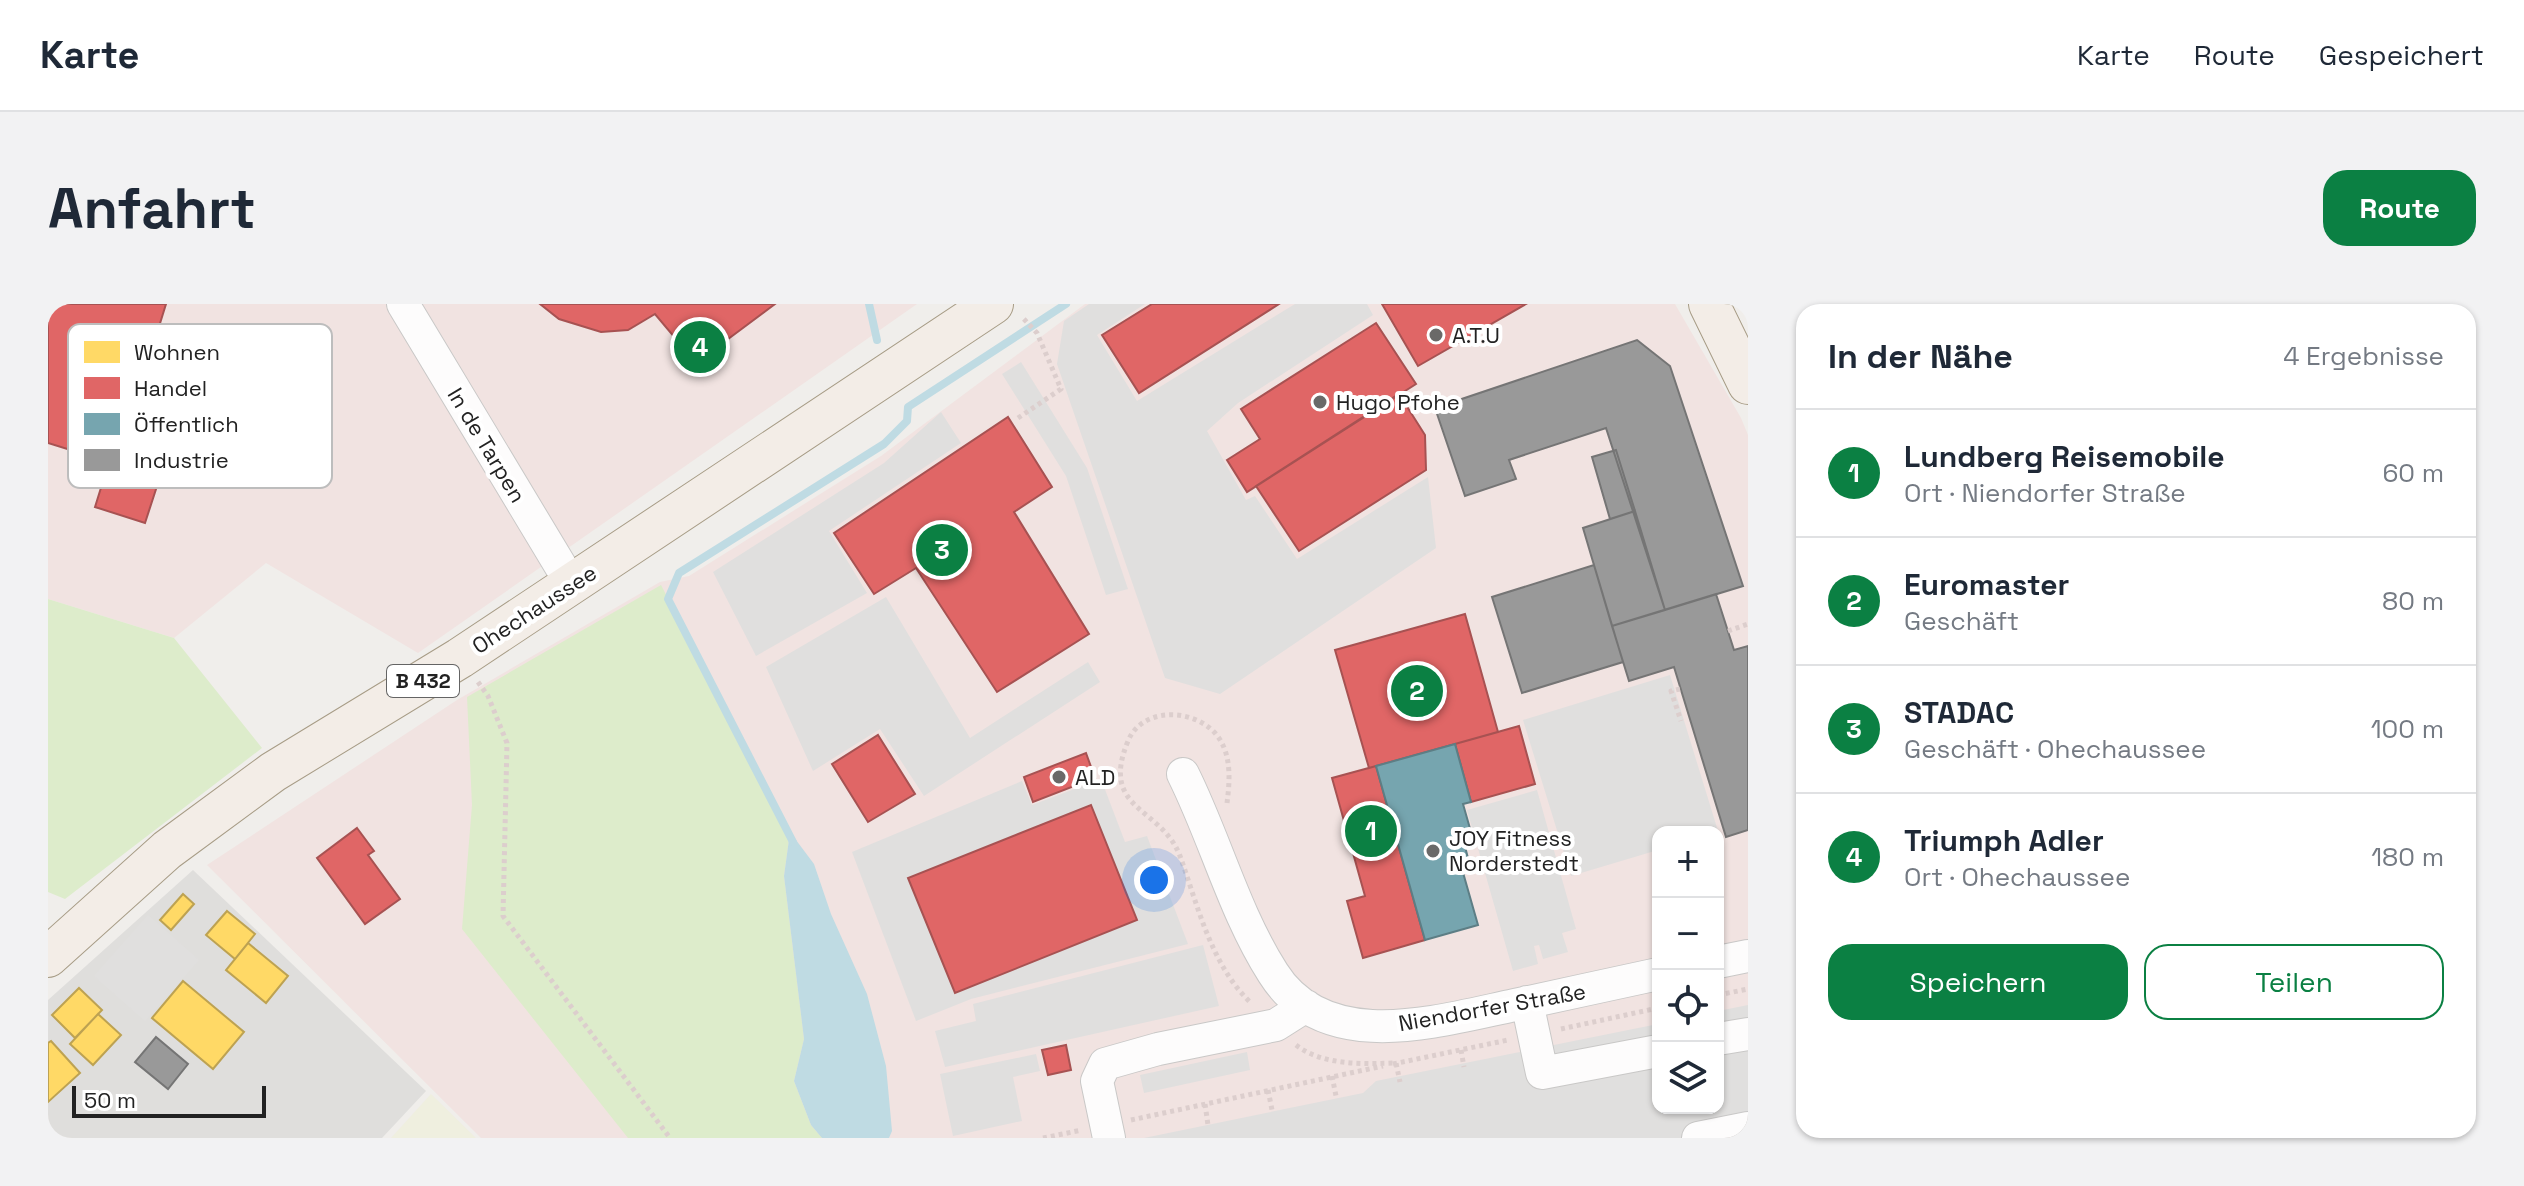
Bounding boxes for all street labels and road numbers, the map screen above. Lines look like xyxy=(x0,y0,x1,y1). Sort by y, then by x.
street label: In de Tarpen xyxy=(442,382,532,508)
street label: Ohechaussee xyxy=(466,558,602,660)
road number: B 432 xyxy=(387,665,459,697)
street label: Niendorfer Straße xyxy=(1396,977,1588,1037)

